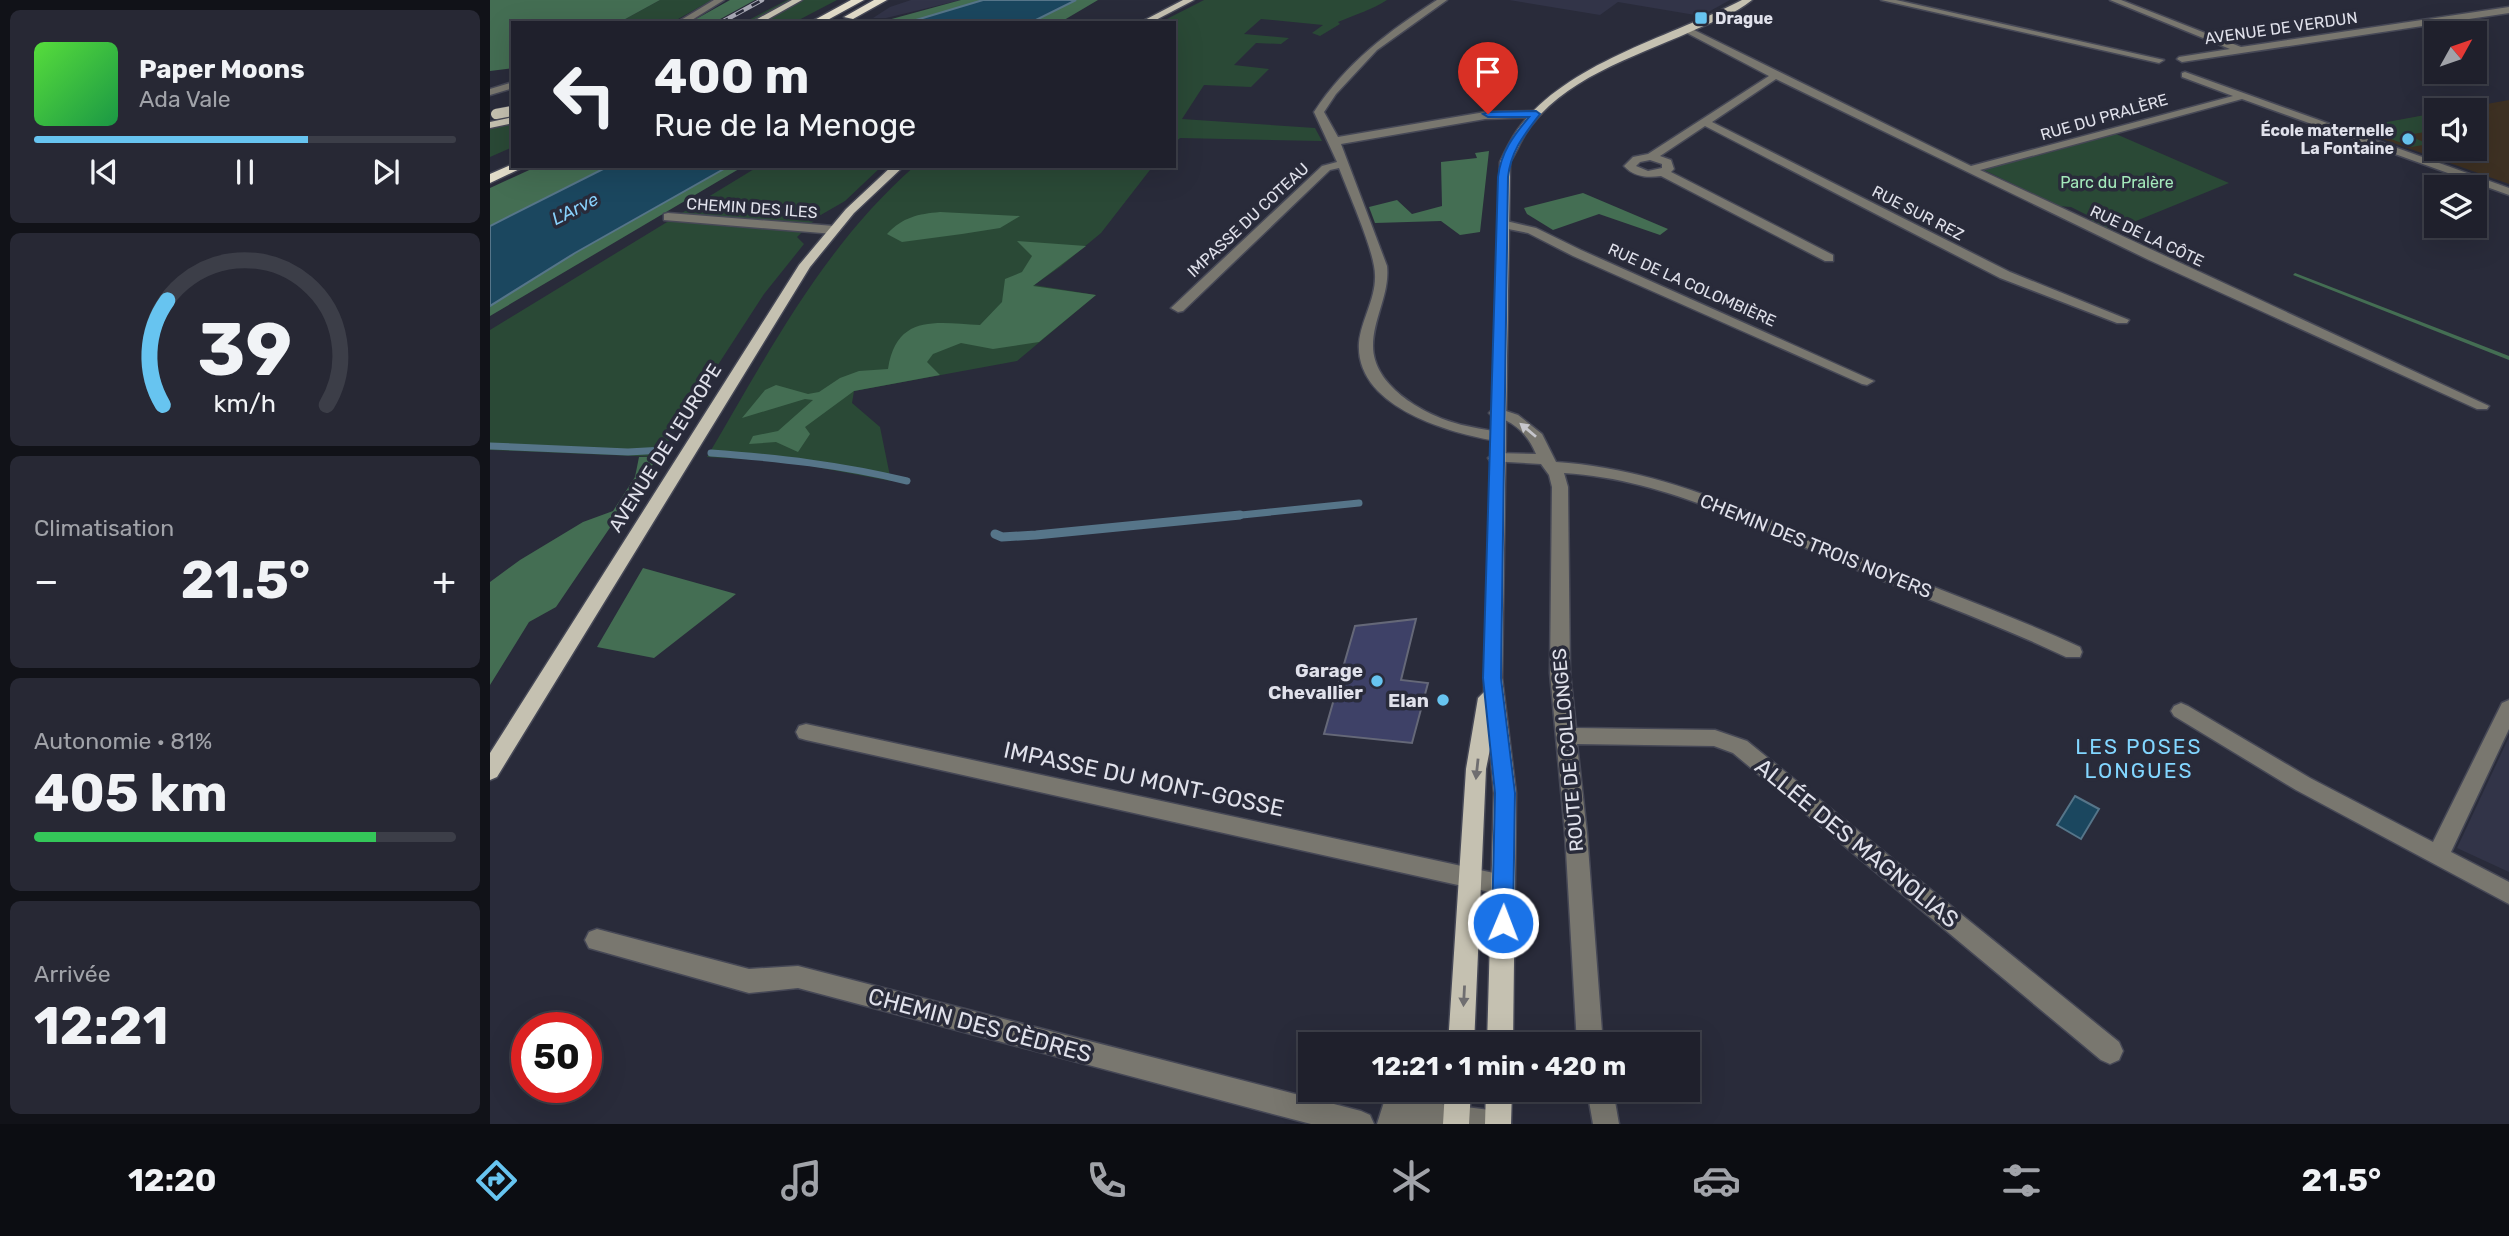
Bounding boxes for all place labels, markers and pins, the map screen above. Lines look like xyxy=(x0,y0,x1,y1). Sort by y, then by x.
place label: Drague xyxy=(1715,9,1773,28)
marker: Drague xyxy=(1693,10,1709,26)
pin xyxy=(1458,42,1518,114)
place label: École maternelle La Fontaine xyxy=(2260,120,2394,158)
marker: École maternelle La Fontaine xyxy=(2400,131,2416,147)
place label: Garage Chevallier xyxy=(1268,659,1363,704)
marker: Garage Chevallier xyxy=(1369,673,1385,689)
place label: Elan xyxy=(1388,689,1429,712)
marker: Elan xyxy=(1435,692,1451,708)

